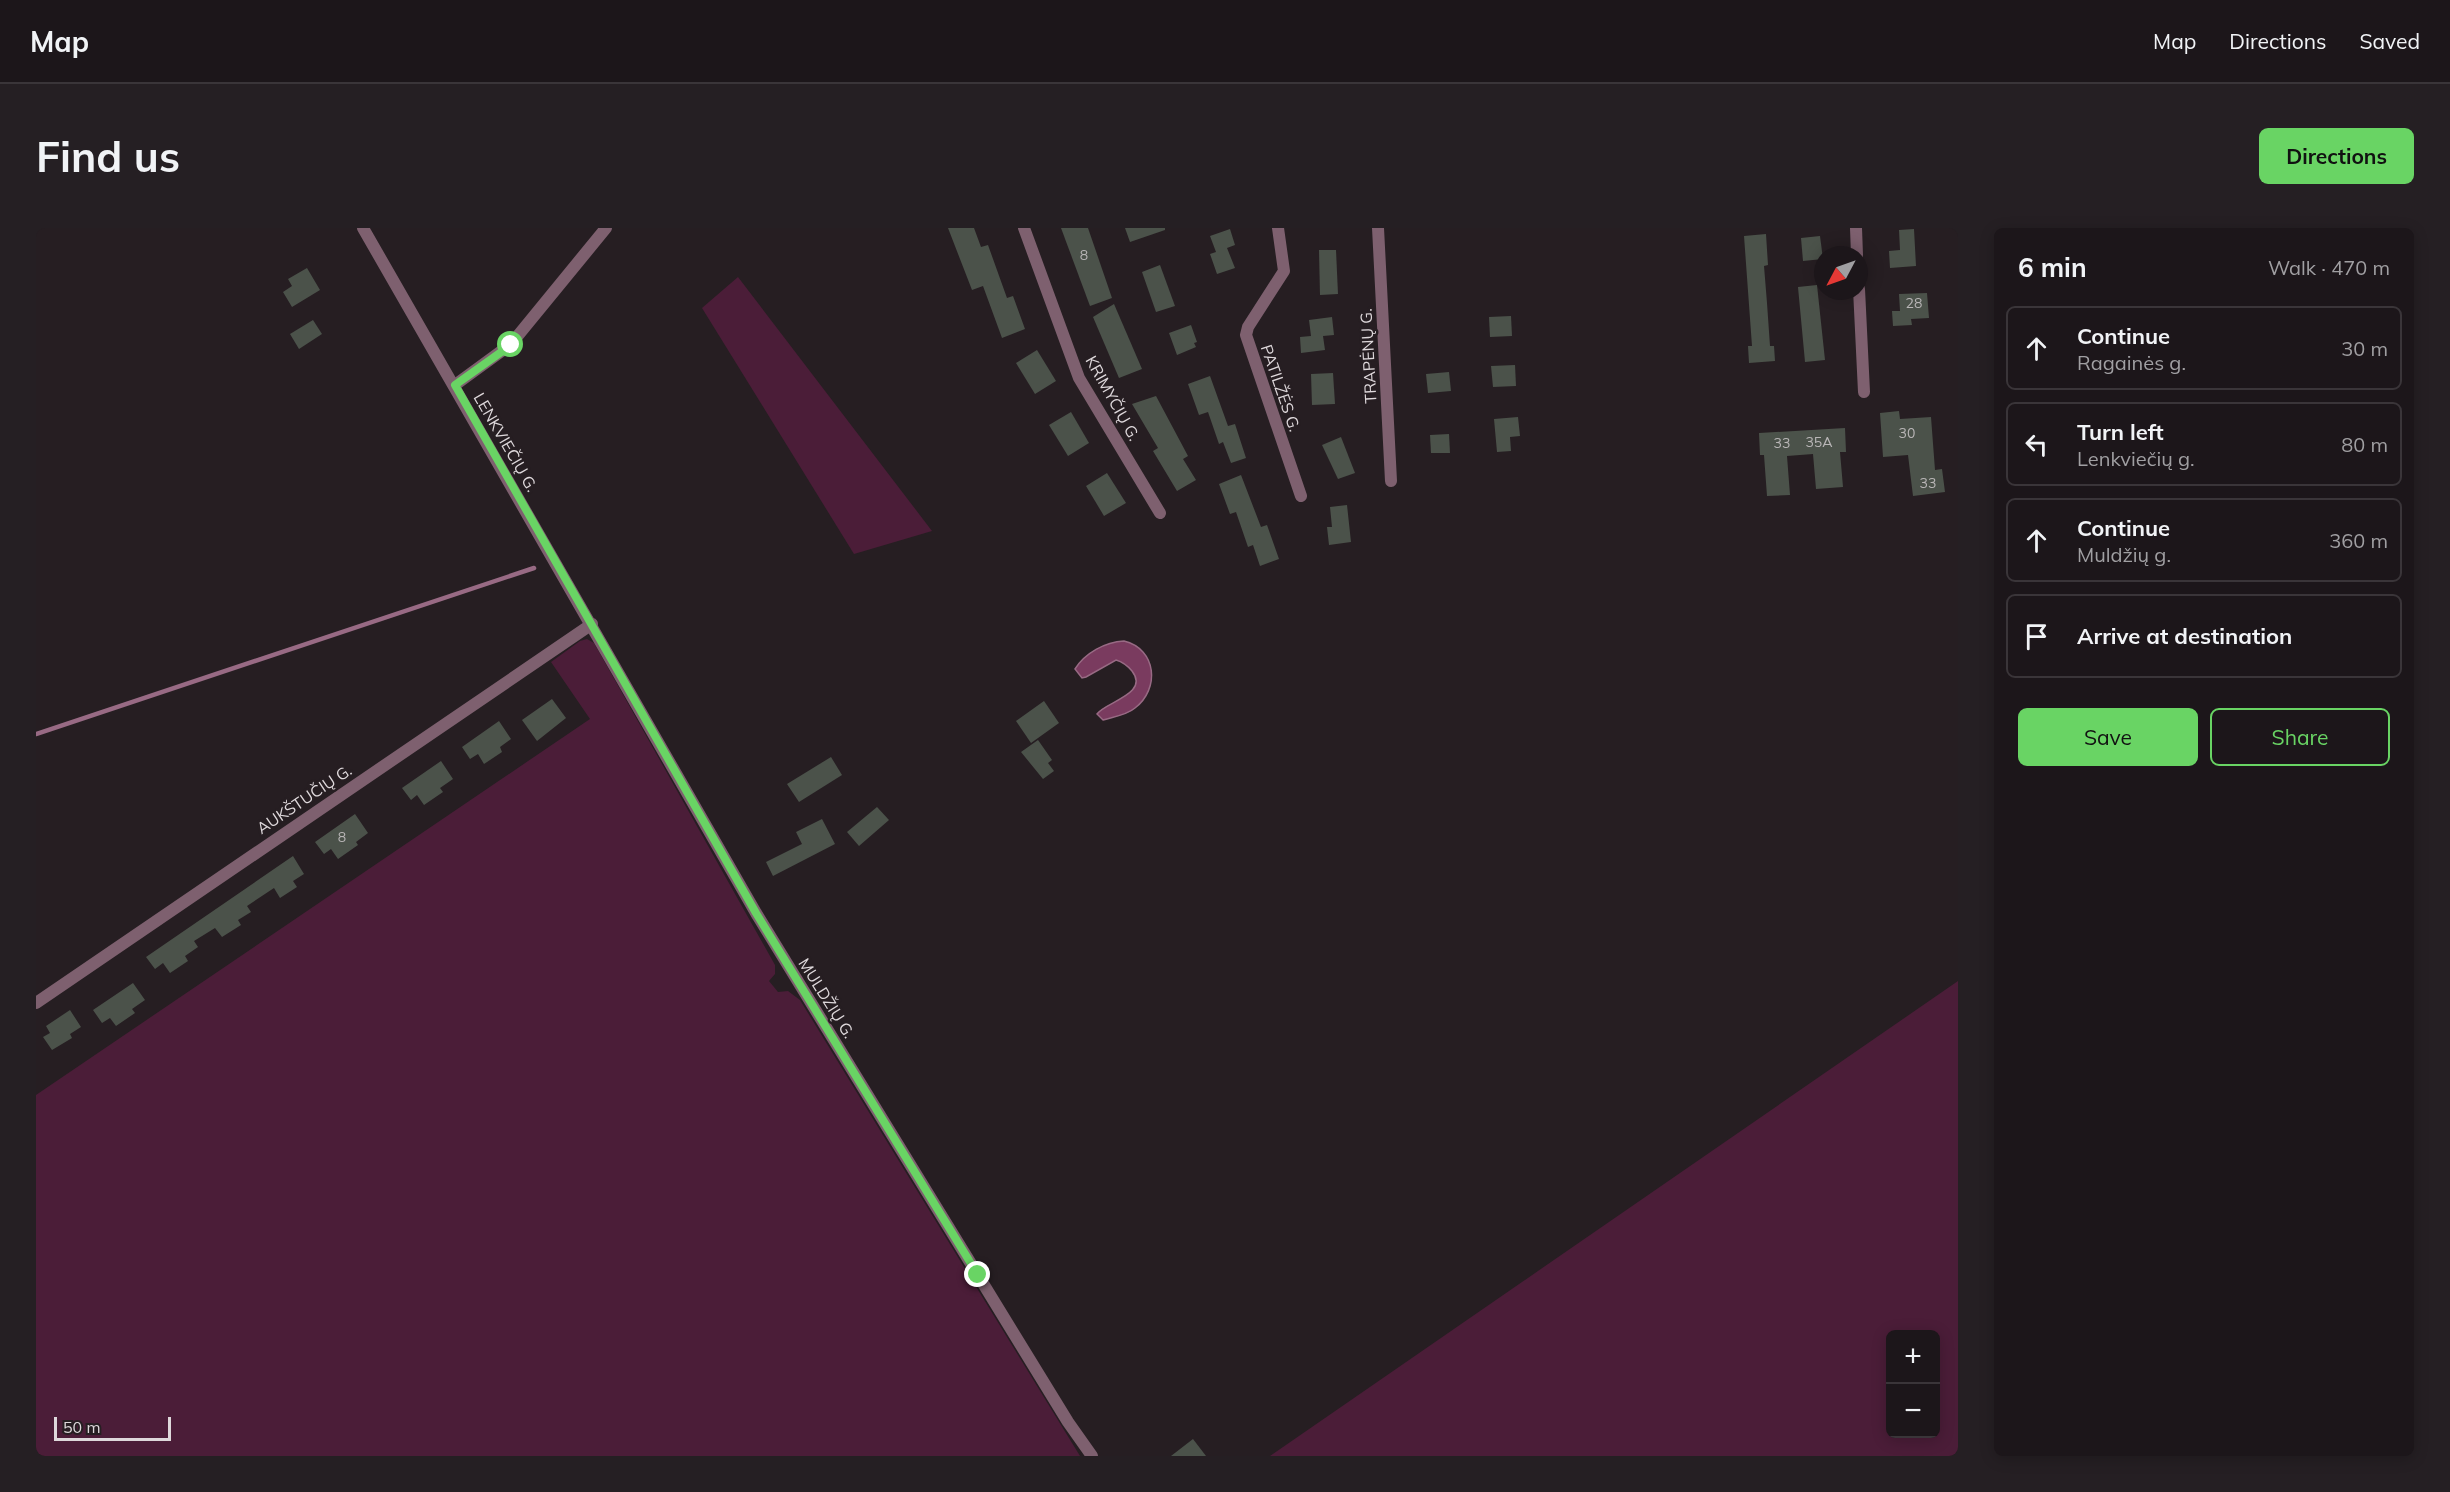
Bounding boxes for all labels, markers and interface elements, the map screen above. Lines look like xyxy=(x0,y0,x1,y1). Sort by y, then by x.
text: Map xyxy=(30,24,89,59)
text: Map xyxy=(2153,28,2196,54)
text: Directions xyxy=(2229,28,2326,54)
text: Saved xyxy=(2359,28,2420,54)
button: Directions xyxy=(2259,128,2414,184)
text: Find us xyxy=(36,130,180,183)
house number: 8 xyxy=(1080,246,1088,264)
north arrow xyxy=(1814,246,1868,300)
text: 6 min xyxy=(2018,251,2087,284)
text: Walk · 470 m xyxy=(2268,255,2390,280)
house number: 28 xyxy=(1906,294,1922,312)
street label: TRAPĖNŲ G. xyxy=(1356,308,1380,404)
text: Continue xyxy=(2077,322,2170,350)
route start xyxy=(497,331,523,357)
icon: ahead xyxy=(2020,332,2053,365)
text: 30 m xyxy=(2341,336,2388,361)
street label: PATILŽĖS G. xyxy=(1257,342,1305,434)
text: Ragainės g. xyxy=(2077,350,2186,375)
street label: KRIMYČIŲ G. xyxy=(1081,352,1145,444)
street label: LENKVIEČIŲ G. xyxy=(470,389,542,495)
text: Turn left xyxy=(2077,418,2164,446)
house number: 30 xyxy=(1899,424,1915,442)
icon: left xyxy=(2020,428,2053,461)
text: 80 m xyxy=(2341,432,2388,457)
house number: 35A xyxy=(1805,433,1833,451)
house number: 33 xyxy=(1774,434,1790,452)
text: Lenkviečių g. xyxy=(2077,446,2195,471)
house number: 33 xyxy=(1920,474,1936,492)
text: Continue xyxy=(2077,514,2170,542)
icon: ahead xyxy=(2020,524,2053,557)
text: 360 m xyxy=(2329,528,2388,553)
text: Muldžių g. xyxy=(2077,542,2171,567)
icon: arrive xyxy=(2020,620,2053,653)
text: Arrive at destination xyxy=(2077,622,2292,650)
button: Save xyxy=(2018,708,2198,766)
button: Share xyxy=(2210,708,2390,766)
street label: AUKŠTUČIŲ G. xyxy=(253,760,355,838)
house number: 8 xyxy=(338,828,346,846)
street label: MULDŽIŲ G. xyxy=(794,954,860,1042)
route end xyxy=(964,1261,990,1287)
map controls xyxy=(1886,1330,1940,1438)
button: + xyxy=(1886,1330,1940,1384)
button: − xyxy=(1886,1384,1940,1438)
scale bar xyxy=(54,1414,171,1442)
text: 50 m xyxy=(63,1417,100,1437)

